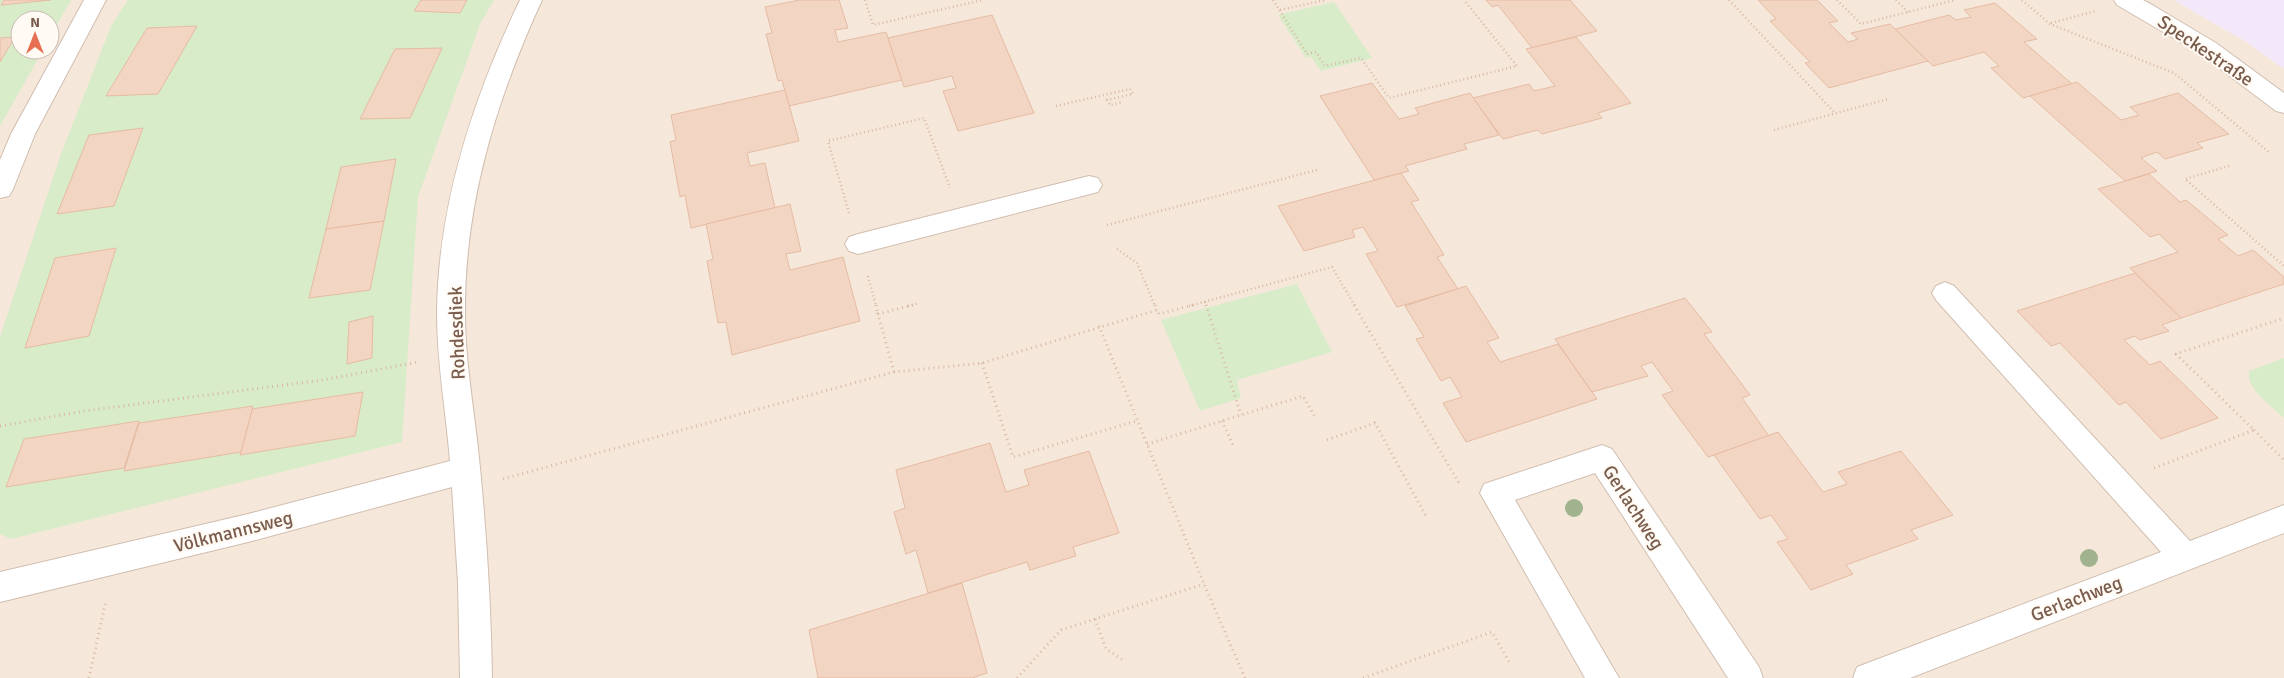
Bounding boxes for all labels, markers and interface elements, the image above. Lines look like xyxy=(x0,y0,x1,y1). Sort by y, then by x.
north arrow xyxy=(10,10,60,60)
street label: Speckestraße xyxy=(2153,10,2258,92)
text: N xyxy=(30,14,40,31)
street label: Rohdesdiek xyxy=(443,285,471,380)
street label: Gerlachweg xyxy=(1597,461,1669,554)
street label: Völkmannsweg xyxy=(171,506,295,558)
street label: Gerlachweg xyxy=(2027,571,2125,627)

